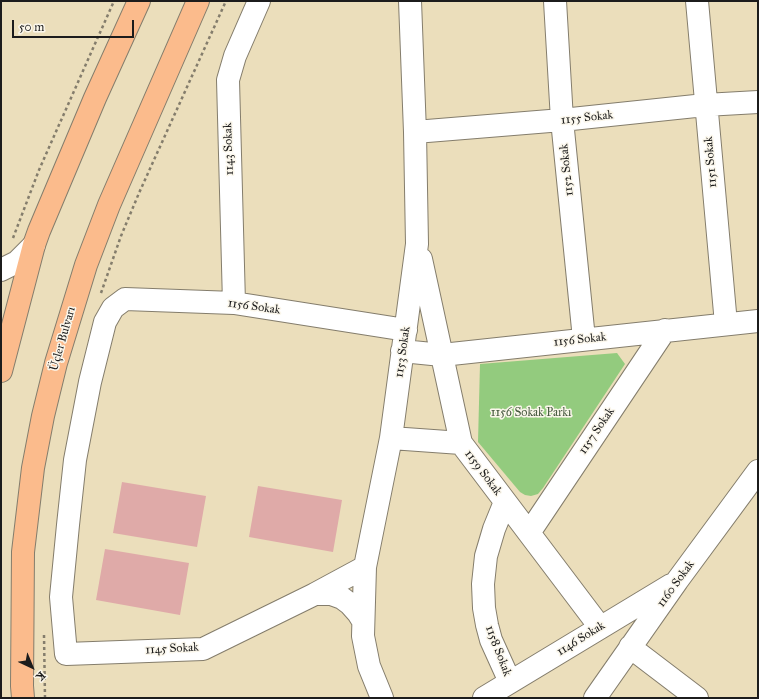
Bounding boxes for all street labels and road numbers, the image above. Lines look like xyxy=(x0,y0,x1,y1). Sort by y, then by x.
street label: 1155 Sokak xyxy=(560,108,614,128)
street label: 1143 Sokak xyxy=(221,122,237,176)
street label: 1151 Sokak xyxy=(702,136,720,188)
street label: 1152 Sokak xyxy=(557,143,577,197)
street label: 1156 Sokak xyxy=(227,296,281,318)
street label: Üçler Bulvarı xyxy=(47,305,79,373)
street label: 1153 Sokak xyxy=(392,325,414,379)
street label: 1156 Sokak xyxy=(553,330,607,350)
street label: 1157 Sokak xyxy=(576,405,618,457)
street label: 1159 Sokak xyxy=(461,447,505,499)
street label: 1160 Sokak xyxy=(654,558,698,610)
street label: 1146 Sokak xyxy=(554,619,608,659)
street label: 1158 Sokak xyxy=(482,624,514,678)
street label: 1145 Sokak xyxy=(145,640,199,658)

